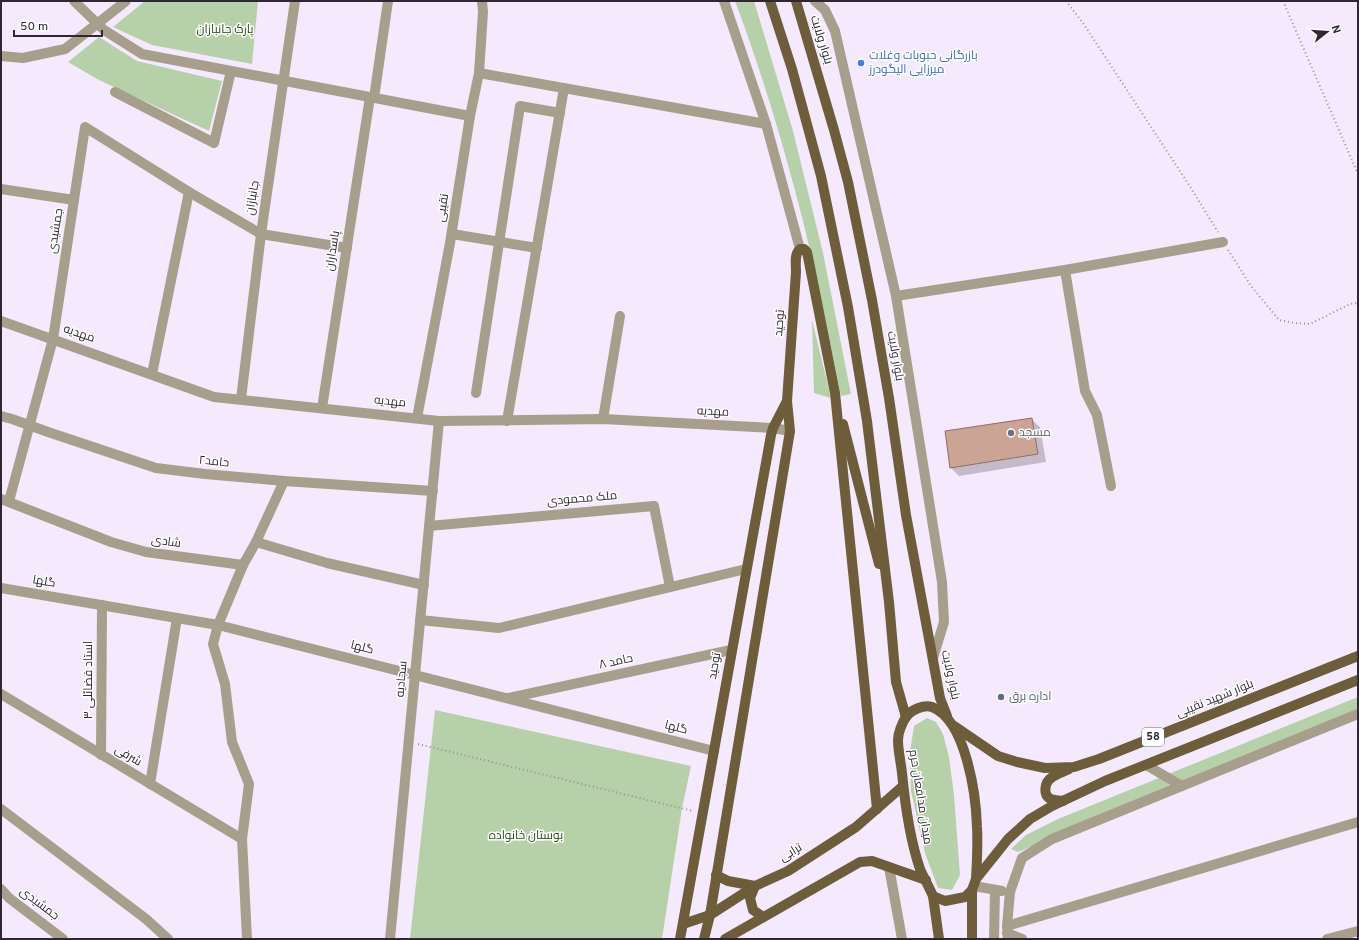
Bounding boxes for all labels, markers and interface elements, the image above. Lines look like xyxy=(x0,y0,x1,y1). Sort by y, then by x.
scale bar xyxy=(14,12,102,38)
north arrow xyxy=(1307,12,1347,52)
street label: بلوار ولایت xyxy=(806,14,836,66)
text: 50 m xyxy=(20,19,48,35)
park label: پارک جانبازان xyxy=(197,22,254,38)
text: N xyxy=(1328,24,1343,35)
place label: بازرگانی حبوبات وغلات میرزایی الیگودرز xyxy=(868,48,978,78)
marker: بازرگانی حبوبات وغلات میرزایی الیگودرز xyxy=(856,58,866,68)
street label: جانبازان xyxy=(242,180,264,216)
street label: نقیبی xyxy=(433,193,453,223)
street label: جمشیدی xyxy=(45,207,67,255)
street label: پاسداران xyxy=(322,229,344,272)
street label: توحید xyxy=(771,308,789,337)
street label: مهدیه xyxy=(61,321,97,347)
street label: بلوار ولایت xyxy=(883,330,907,382)
street label: مهدیه xyxy=(373,392,407,412)
street label: مهدیه xyxy=(697,403,729,421)
place label: مسجد xyxy=(1019,425,1051,441)
marker: مسجد xyxy=(1006,428,1016,438)
street label: حامد۲ xyxy=(198,452,230,472)
street label: ملک محمودی xyxy=(546,488,618,510)
street label: شادی xyxy=(150,532,182,552)
street label: گلها xyxy=(31,572,57,592)
street label: گلها xyxy=(349,637,375,659)
street label: استاد فضائلی ۳ xyxy=(81,641,97,719)
street label: بلوار ولایت xyxy=(937,649,963,701)
street label: حامد ۸ xyxy=(597,651,635,673)
street label: توحید xyxy=(705,651,725,681)
street label: سجادیه xyxy=(392,660,412,698)
street label: بلوار شهید نقیبی xyxy=(1174,676,1256,722)
place label: اداره برق xyxy=(1009,689,1051,705)
marker: اداره برق xyxy=(996,692,1006,702)
street label: گلها xyxy=(663,717,689,739)
road number: 58 xyxy=(1142,728,1164,746)
street label: شرفی xyxy=(112,742,144,770)
street label: میدان مدافعان حرم xyxy=(905,748,935,846)
park label: بوستان خانواده xyxy=(489,828,563,844)
street label: ترابی xyxy=(777,839,806,866)
street label: جمشیدی xyxy=(16,884,62,924)

